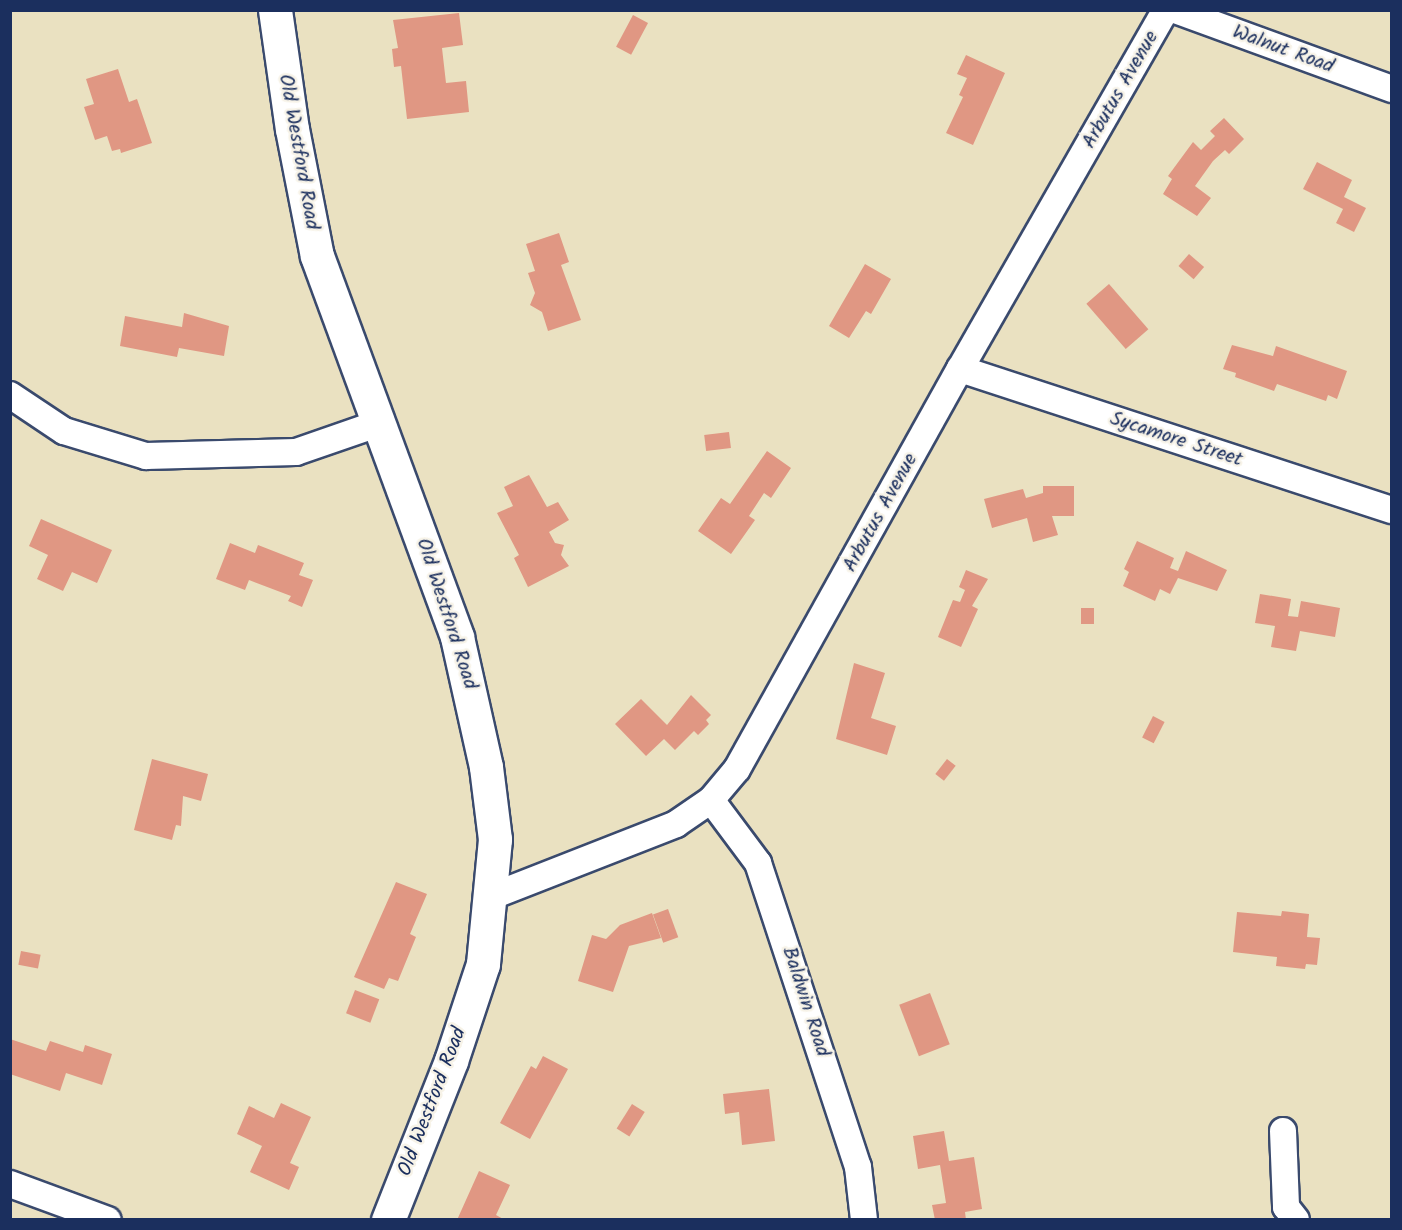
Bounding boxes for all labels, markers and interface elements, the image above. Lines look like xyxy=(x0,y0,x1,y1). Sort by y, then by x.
street label: Walnut Road xyxy=(1229,21,1337,79)
street label: Arbutus Avenue xyxy=(1078,27,1164,153)
street label: Old Westford Road xyxy=(273,72,323,232)
street label: Sycamore Street xyxy=(1107,407,1245,473)
street label: Arbutus Avenue xyxy=(839,450,923,576)
street label: Old Westford Road xyxy=(410,535,482,693)
street label: Baldwin Road xyxy=(776,944,834,1060)
street label: Old Westford Road xyxy=(394,1024,472,1180)

